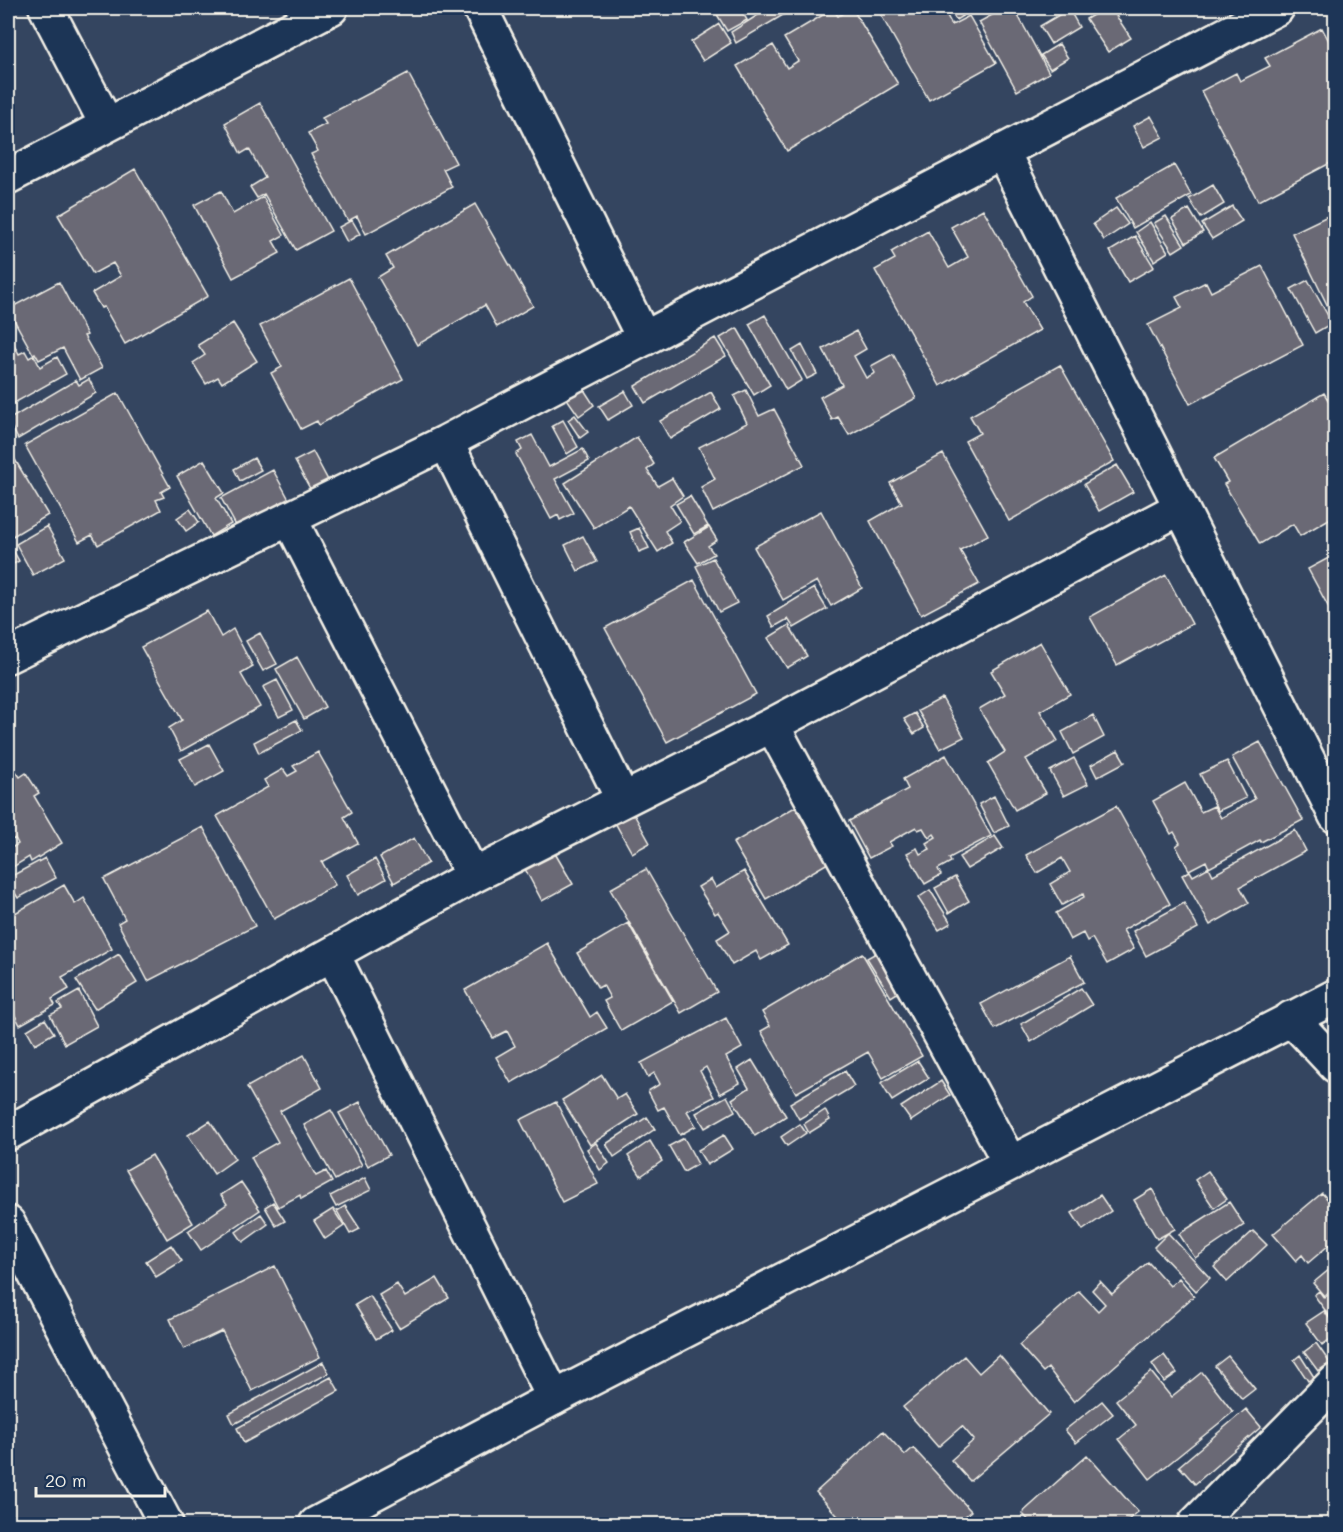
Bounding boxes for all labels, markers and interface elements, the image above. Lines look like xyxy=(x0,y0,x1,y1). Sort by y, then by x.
scale bar xyxy=(36,1460,165,1498)
text: 20 m xyxy=(45,1468,86,1492)

